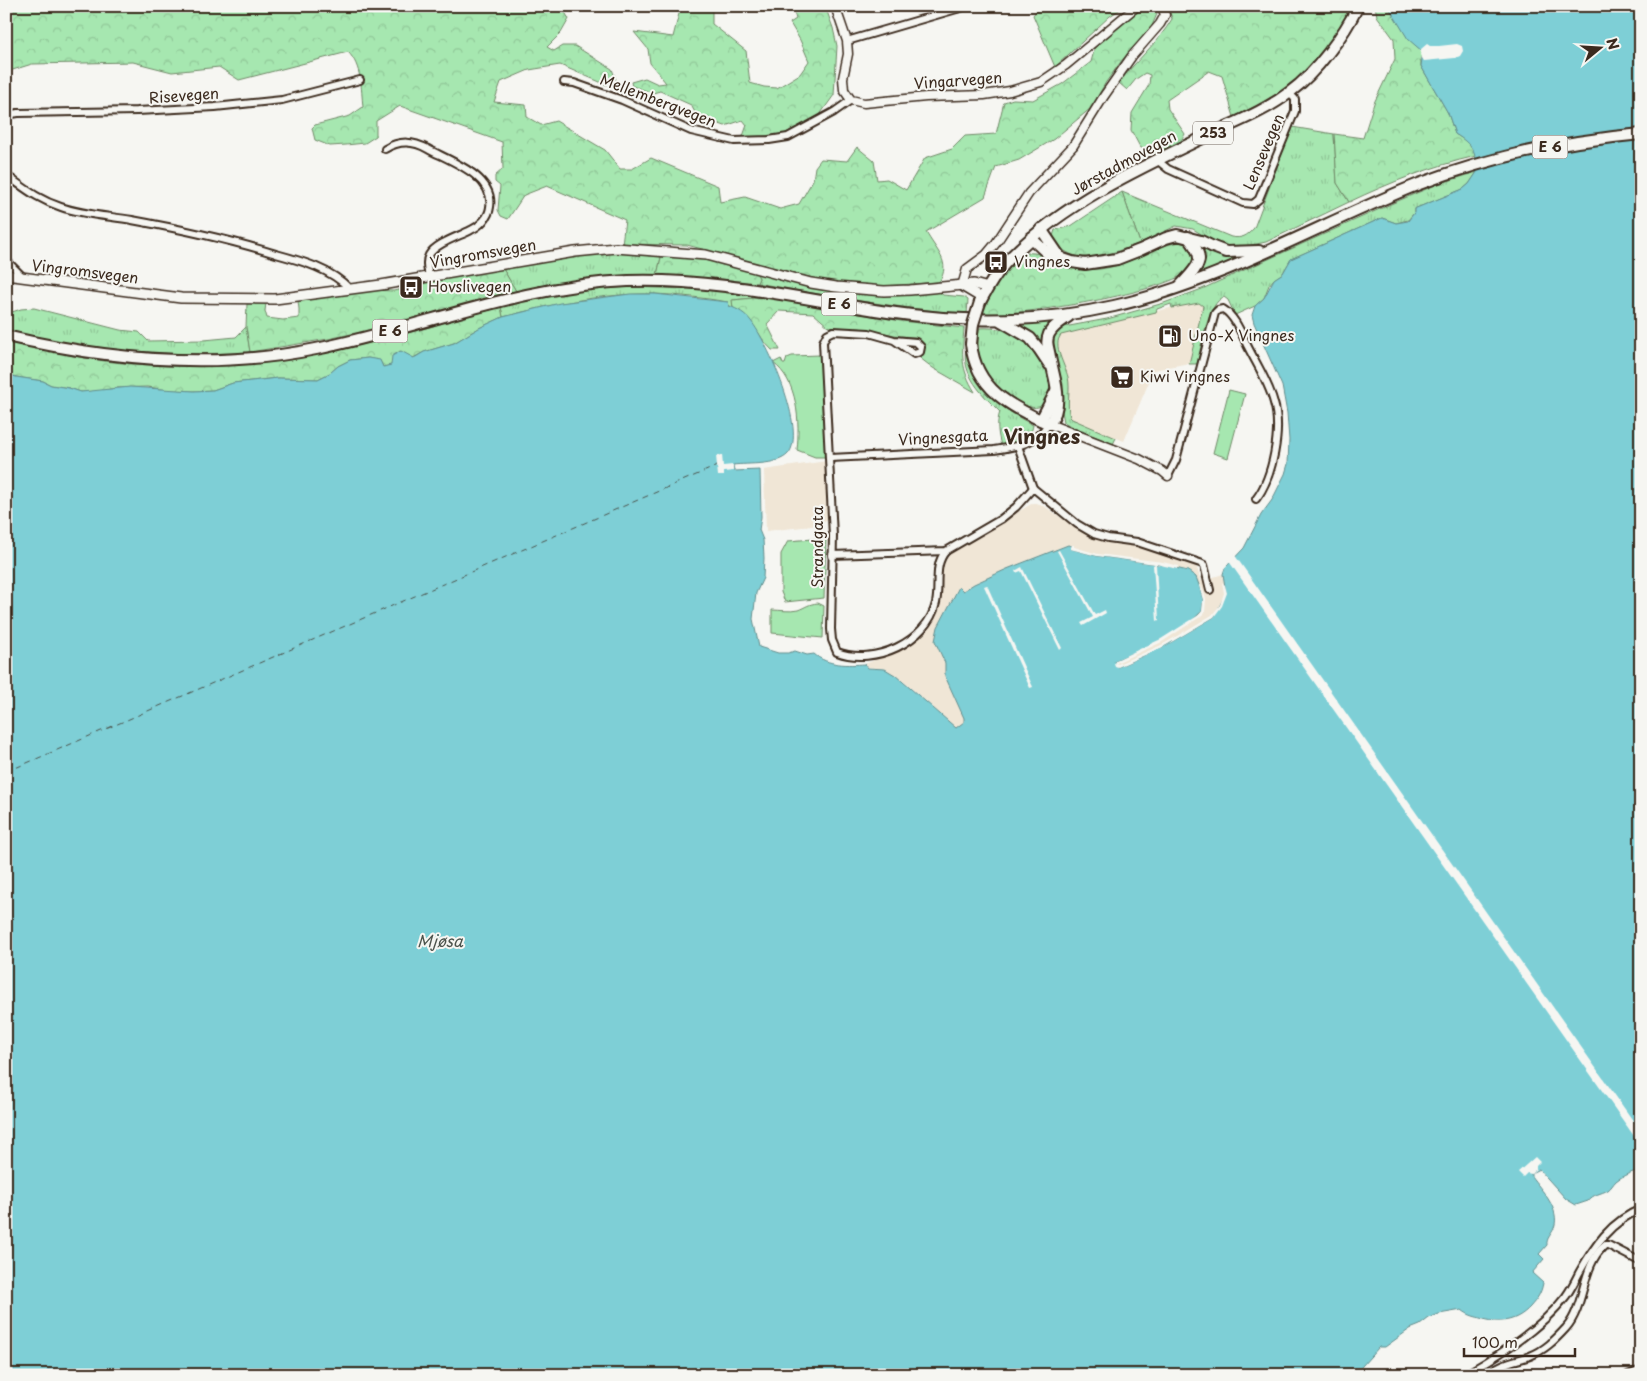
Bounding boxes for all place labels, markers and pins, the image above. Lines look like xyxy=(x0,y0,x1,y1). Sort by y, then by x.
bus stop icon: Vingnes xyxy=(983,249,1009,275)
place label: Vingnes xyxy=(1014,249,1070,272)
bus stop icon: Hovslivegen xyxy=(398,274,424,300)
place label: Hovslivegen xyxy=(428,274,511,297)
fuel station icon: Uno-X Vingnes xyxy=(1157,323,1183,349)
place label: Uno-X Vingnes xyxy=(1188,323,1295,346)
supermarket icon: Kiwi Vingnes xyxy=(1109,364,1135,390)
place label: Kiwi Vingnes xyxy=(1140,364,1230,387)

